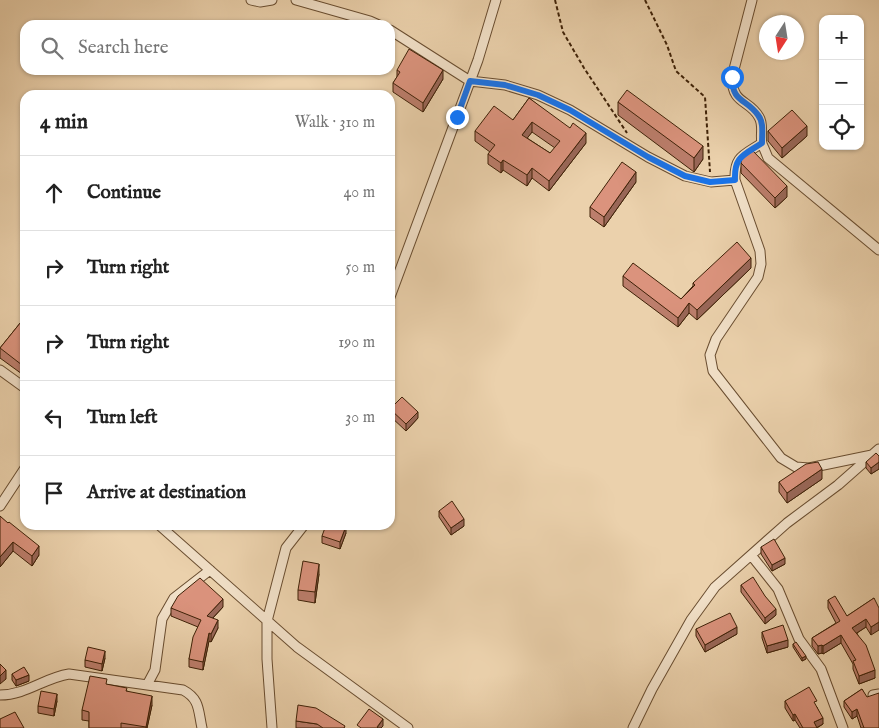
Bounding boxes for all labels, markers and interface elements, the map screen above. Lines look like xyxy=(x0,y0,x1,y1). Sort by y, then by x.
north arrow xyxy=(759,15,804,60)
map controls xyxy=(819,15,864,150)
button: + xyxy=(819,15,864,60)
search box xyxy=(20,20,395,75)
icon: search xyxy=(38,34,66,62)
text: Search here xyxy=(78,36,169,60)
button: − xyxy=(819,60,864,105)
route start xyxy=(721,66,744,89)
button: locate xyxy=(819,105,864,150)
route end xyxy=(446,106,469,129)
text: 4 min xyxy=(40,109,88,136)
text: Walk · 310 m xyxy=(295,113,375,133)
icon: ahead xyxy=(40,179,68,207)
text: Continue xyxy=(87,181,161,205)
text: 40 m xyxy=(343,183,375,203)
icon: right xyxy=(40,254,68,282)
text: Turn right xyxy=(87,256,169,280)
text: 50 m xyxy=(346,258,375,278)
icon: right xyxy=(40,329,68,357)
text: Turn right xyxy=(87,331,169,355)
text: 190 m xyxy=(338,333,375,353)
icon: left xyxy=(40,404,68,432)
text: Turn left xyxy=(87,406,158,430)
text: 30 m xyxy=(345,408,375,428)
icon: arrive xyxy=(40,479,68,507)
text: Arrive at destination xyxy=(87,481,246,505)

